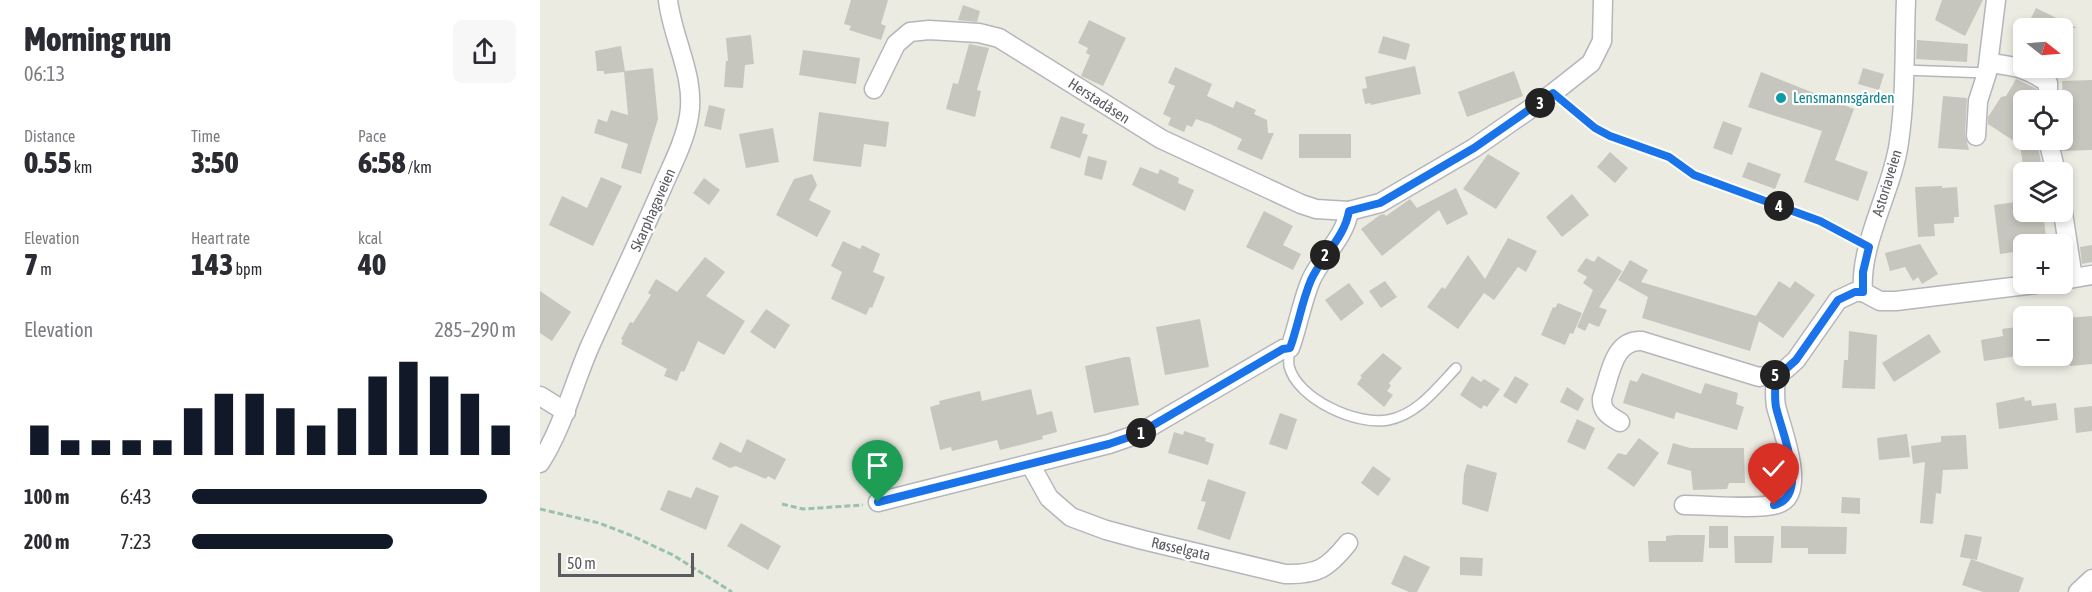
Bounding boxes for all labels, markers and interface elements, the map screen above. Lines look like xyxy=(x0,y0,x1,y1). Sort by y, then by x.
north arrow xyxy=(2013,18,2073,78)
map controls xyxy=(2013,18,2073,366)
text: Morning run xyxy=(24,20,171,58)
button: share xyxy=(453,20,516,83)
text: 06:13 xyxy=(24,62,65,85)
street label: Herstadåsen xyxy=(1065,74,1133,127)
pin: 3 xyxy=(1525,88,1555,118)
place label: Lensmannsgården xyxy=(1793,89,1895,106)
button: locate xyxy=(2013,90,2073,150)
marker: Lensmannsgården xyxy=(1774,91,1788,105)
text: 3 xyxy=(1536,94,1544,112)
text: Distance xyxy=(24,127,75,145)
text: Time xyxy=(191,127,220,145)
text: Pace xyxy=(358,127,386,145)
text: 0.55 xyxy=(24,145,72,179)
text: 3:50 xyxy=(191,145,239,179)
text: 6:58 xyxy=(358,145,406,179)
street label: Astoriaveien xyxy=(1868,147,1905,218)
text: km xyxy=(72,158,92,176)
text: /km xyxy=(406,158,432,176)
button: layers xyxy=(2013,162,2073,222)
street label: Skarphagaveien xyxy=(627,166,678,254)
pin: 4 xyxy=(1764,191,1794,221)
text: 4 xyxy=(1775,197,1783,215)
text: Elevation xyxy=(24,229,79,247)
text: Heart rate xyxy=(191,229,250,247)
text: kcal xyxy=(358,229,382,247)
button: + xyxy=(2013,234,2073,294)
pin: 2 xyxy=(1310,240,1340,270)
text: 2 xyxy=(1321,246,1329,264)
text: 7 xyxy=(24,247,38,281)
text: 143 xyxy=(191,247,233,281)
text: 40 xyxy=(358,247,386,281)
text: m xyxy=(38,260,52,278)
text: bpm xyxy=(233,260,262,278)
button: − xyxy=(2013,306,2073,366)
text: Elevation xyxy=(24,318,93,341)
text: 285–290 m xyxy=(434,318,516,341)
pin: 5 xyxy=(1760,360,1790,390)
text: 5 xyxy=(1771,366,1779,384)
pin: 1 xyxy=(1126,418,1156,448)
text: 1 xyxy=(1137,424,1145,442)
pin xyxy=(852,440,903,502)
pin xyxy=(1748,443,1799,505)
icon: arrive xyxy=(861,449,894,482)
icon: check xyxy=(1757,452,1790,485)
text: 100 m xyxy=(24,485,69,508)
text: 6:43 xyxy=(120,485,152,508)
text: 200 m xyxy=(24,530,69,553)
text: 7:23 xyxy=(120,530,152,553)
street label: Røsselgata xyxy=(1150,533,1212,564)
scale bar xyxy=(558,550,694,578)
text: 50 m xyxy=(567,554,596,572)

